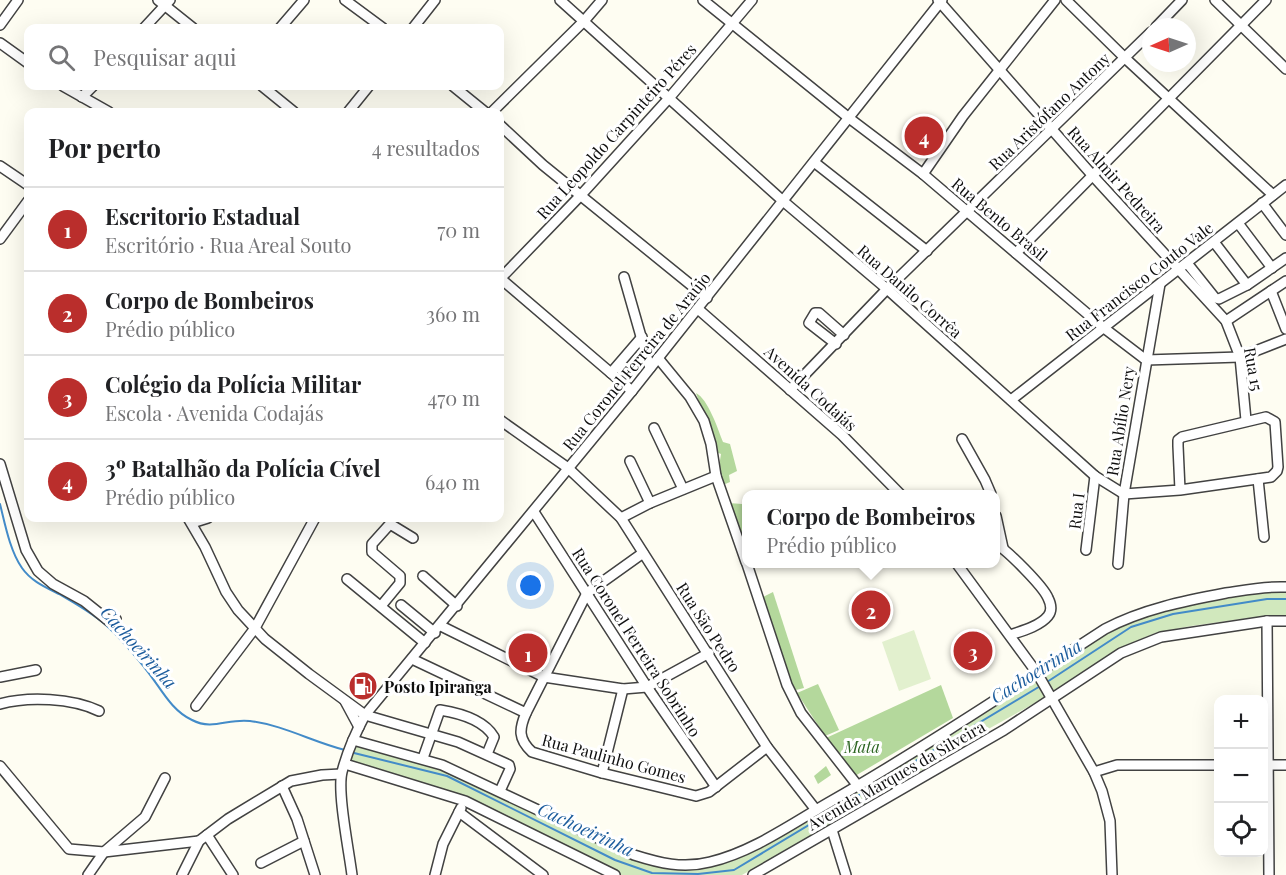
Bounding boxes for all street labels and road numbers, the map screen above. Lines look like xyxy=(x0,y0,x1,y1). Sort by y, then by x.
street label: Rua Leopoldo Carpinteiro Péres xyxy=(532,39,700,223)
street label: Rua Aristófano Antony xyxy=(984,48,1114,174)
street label: Rua Almir Pedreira xyxy=(1064,121,1170,237)
street label: Rua Bento Brasil xyxy=(948,173,1053,266)
street label: Rua Francisco Couto Vale xyxy=(1061,217,1217,345)
street label: Rua Danilo Corrêa xyxy=(853,240,967,342)
street label: Rua Coronel Ferreira de Araújo xyxy=(557,267,715,455)
street label: Avenida Codajás xyxy=(760,340,862,435)
street label: Rua 15 xyxy=(1240,346,1268,392)
street label: Rua Abílio Nery xyxy=(1101,365,1139,477)
street label: Rua I xyxy=(1063,491,1089,531)
street label: Rua Coronel Ferreira Sobrinho xyxy=(568,543,706,741)
street label: Rua São Pedro xyxy=(672,578,746,676)
street label: Avenida Marques da Silveira xyxy=(802,715,989,835)
street label: Rua Paulinho Gomes xyxy=(540,729,688,787)

